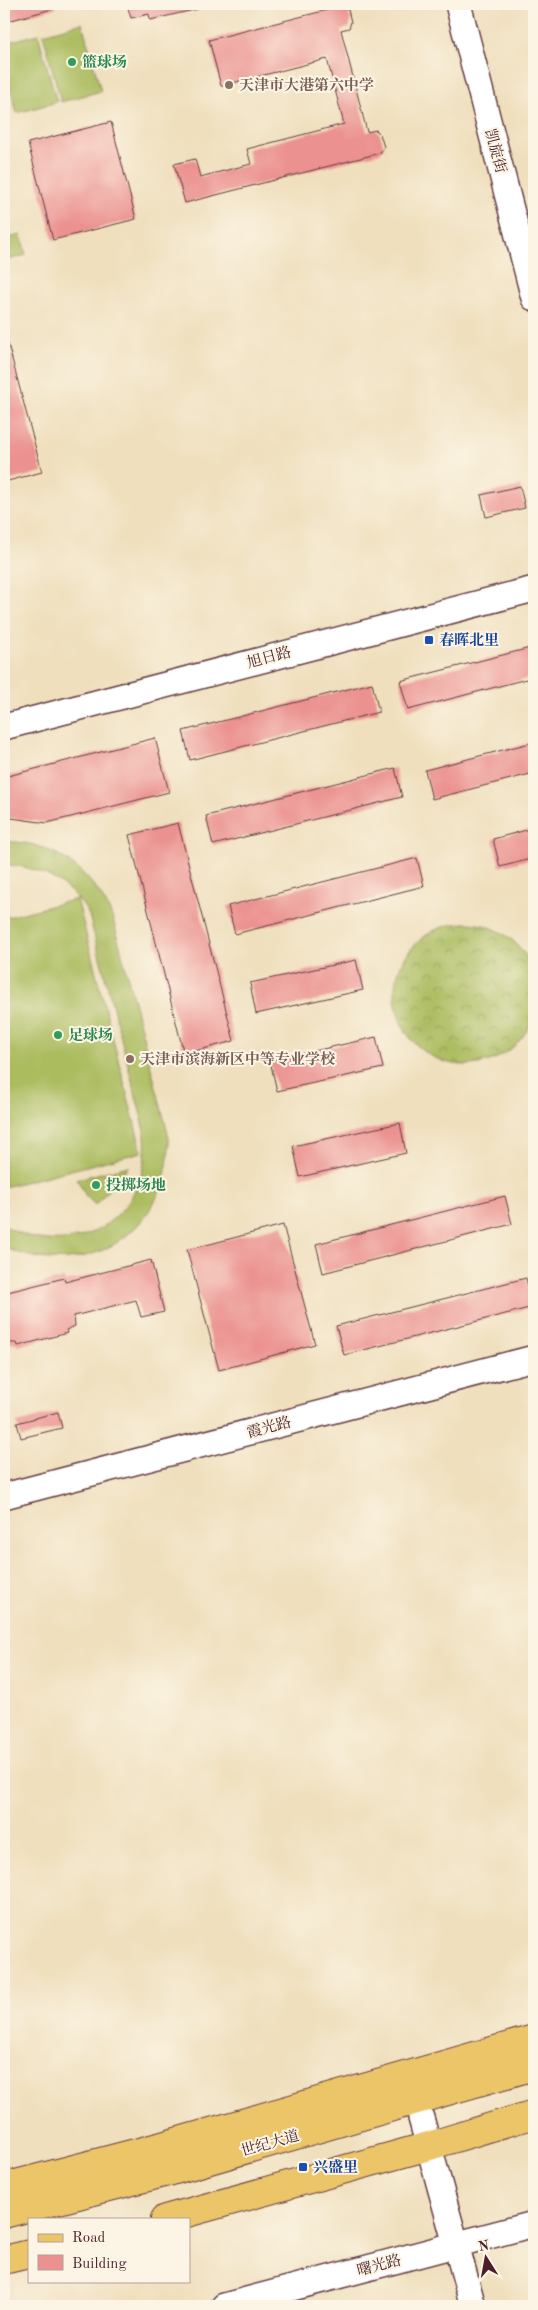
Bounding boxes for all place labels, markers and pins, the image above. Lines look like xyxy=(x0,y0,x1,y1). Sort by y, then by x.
place label: 篮球场 xyxy=(82,54,127,71)
marker: 篮球场 xyxy=(66,56,78,68)
place label: 天津市大港第六中学 xyxy=(239,76,374,94)
marker: 天津市大港第六中学 xyxy=(223,79,235,91)
place label: 春晖北里 xyxy=(439,631,499,649)
marker: 春晖北里 xyxy=(423,634,435,646)
place label: 足球场 xyxy=(68,1027,113,1044)
marker: 足球场 xyxy=(52,1029,64,1041)
place label: 天津市滨海新区中等专业学校 xyxy=(140,1050,336,1068)
marker: 天津市滨海新区中等专业学校 xyxy=(124,1053,136,1065)
place label: 投掷场地 xyxy=(106,1177,166,1194)
marker: 投掷场地 xyxy=(90,1179,102,1191)
place label: 兴盛里 xyxy=(313,2159,358,2176)
marker: 兴盛里 xyxy=(297,2161,309,2173)

